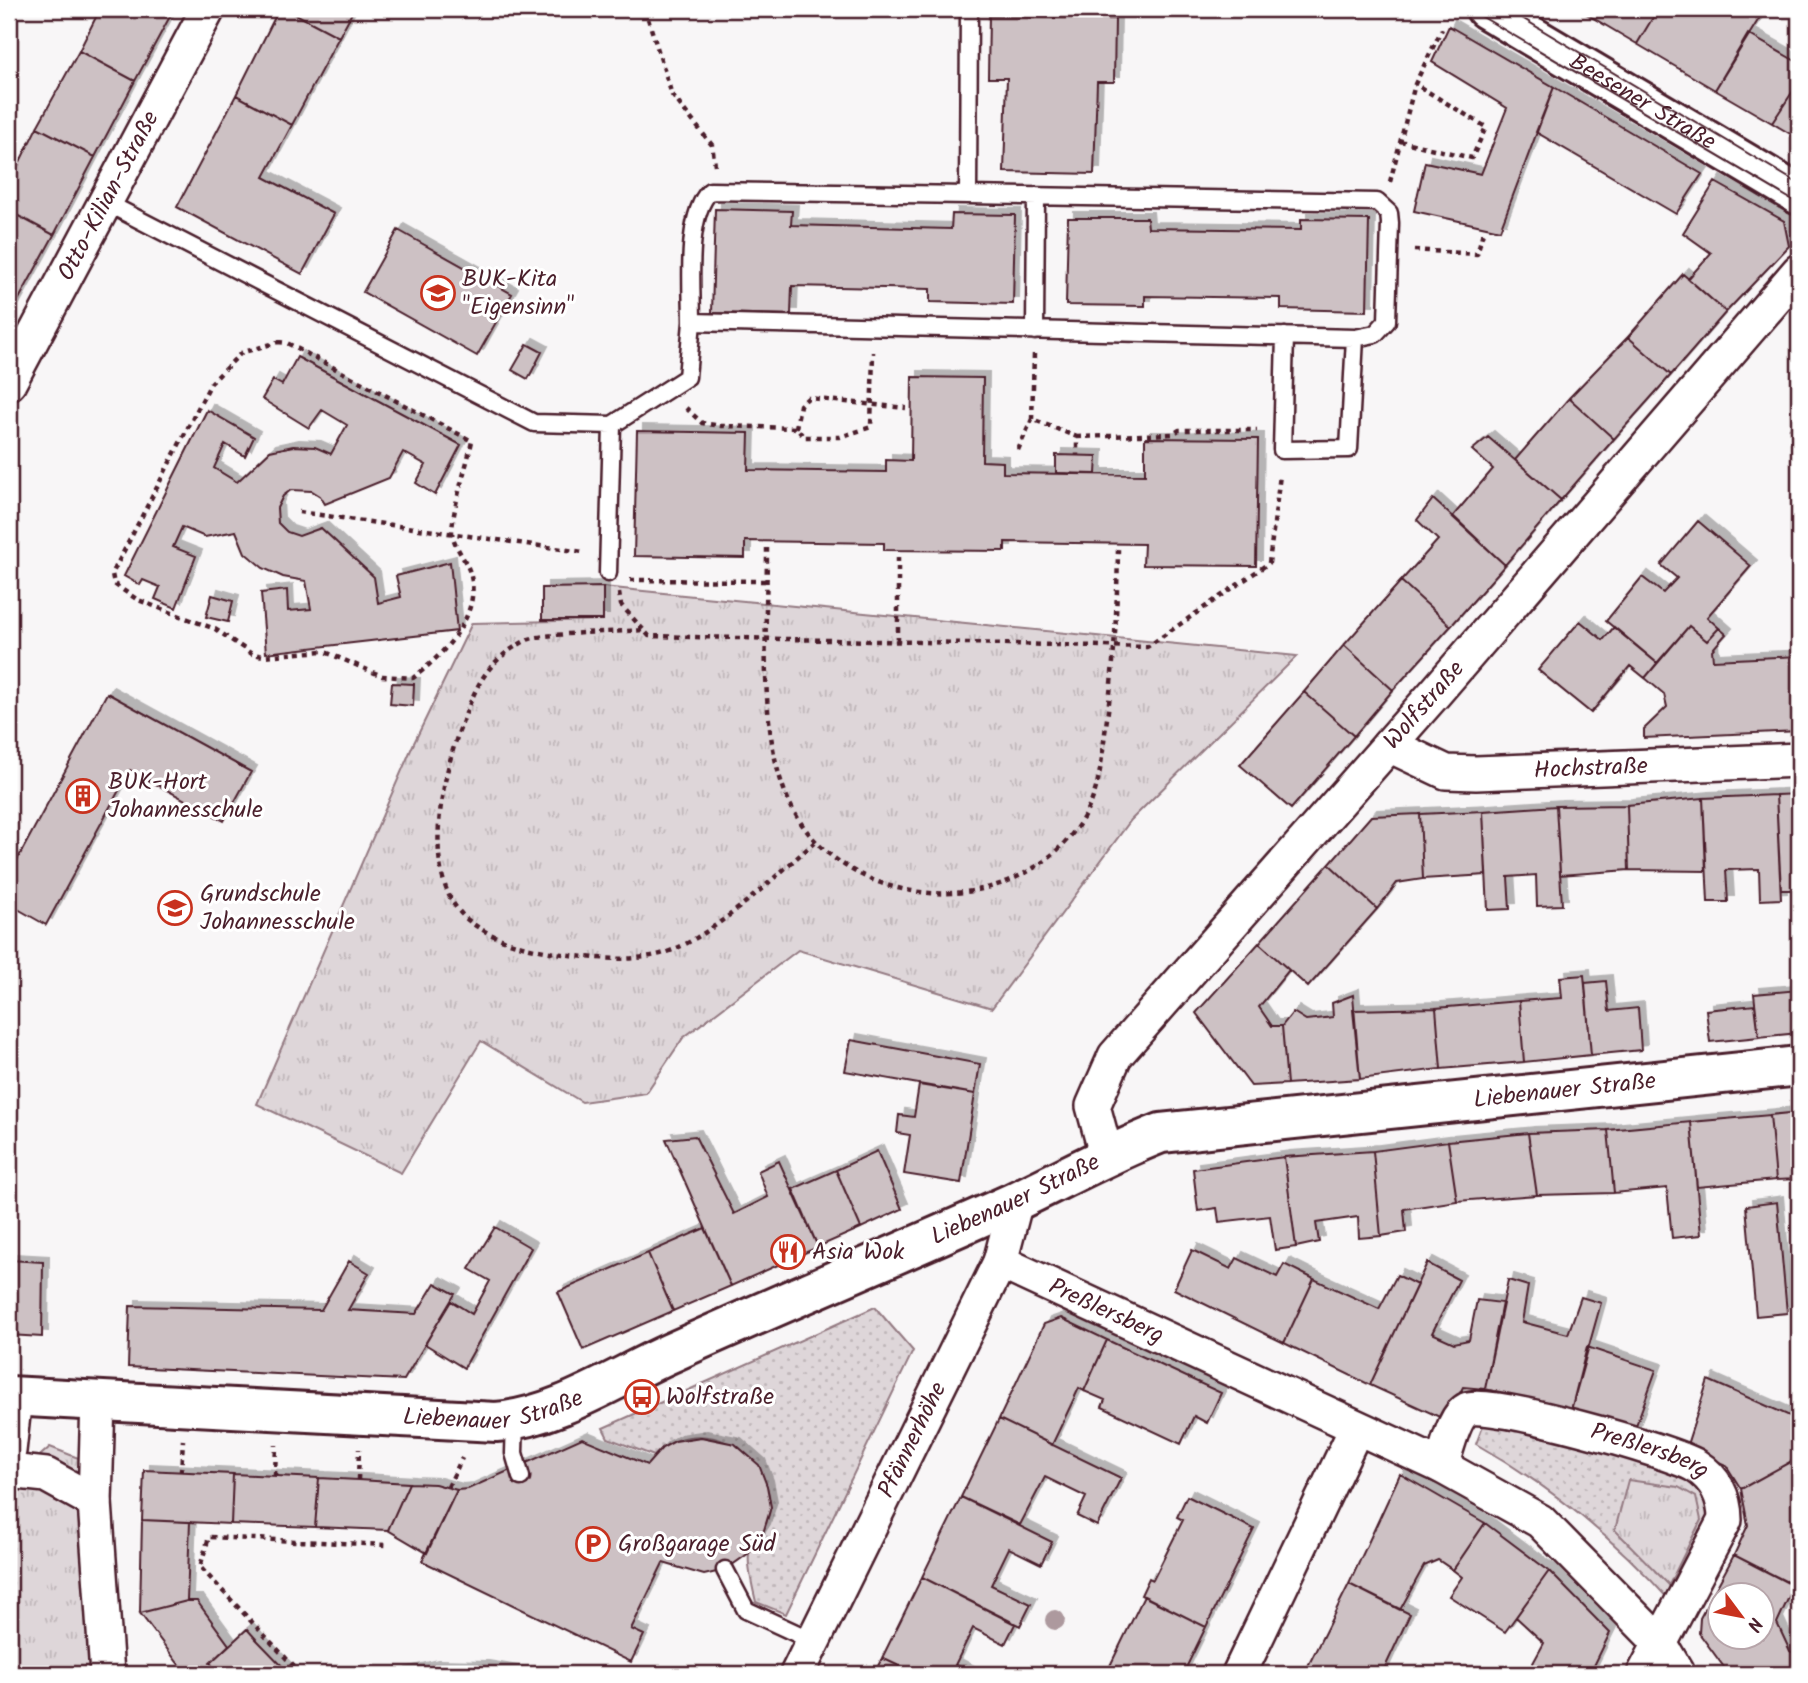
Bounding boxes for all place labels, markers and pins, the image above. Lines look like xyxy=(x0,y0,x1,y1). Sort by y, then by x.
place label: BUK-Kita "Eigensinn" xyxy=(462,260,574,327)
school or university icon: BUK-Kita "Eigensinn" xyxy=(419,274,457,312)
place label: BUK-Hort Johannesschule xyxy=(108,763,263,830)
building icon: BUK-Hort Johannesschule xyxy=(64,777,102,815)
place label: Grundschule Johannesschule xyxy=(200,875,355,942)
school or university icon: Grundschule Johannesschule xyxy=(156,889,194,927)
restaurant icon: Asia Wok xyxy=(769,1233,807,1271)
place label: Asia Wok xyxy=(812,1233,905,1272)
bus stop icon: Wolfstraße xyxy=(623,1378,661,1416)
place label: Wolfstraße xyxy=(666,1378,774,1417)
parking icon: Großgarage Süd xyxy=(574,1525,612,1563)
place label: Großgarage Süd xyxy=(618,1525,776,1564)

